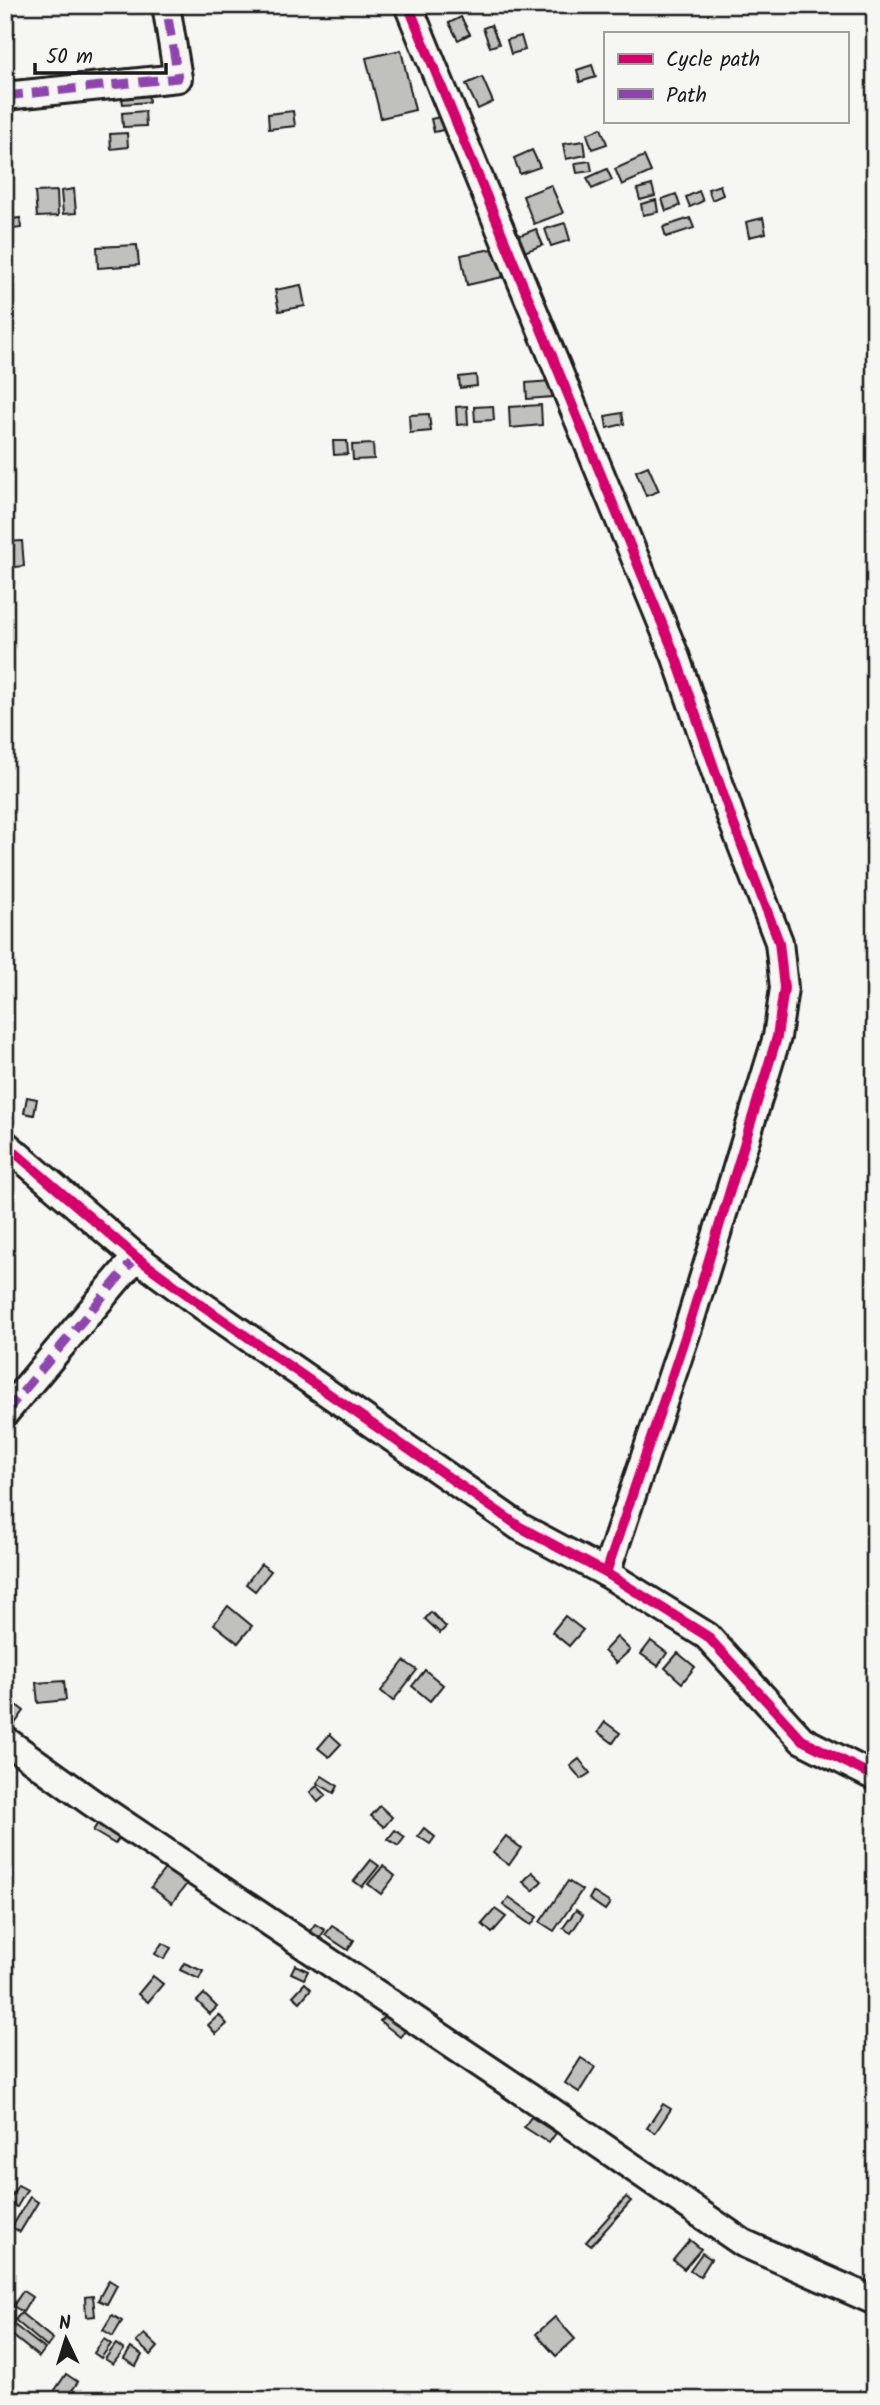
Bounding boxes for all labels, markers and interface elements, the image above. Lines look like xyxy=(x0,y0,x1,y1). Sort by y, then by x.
scale bar xyxy=(35,32,166,76)
legend xyxy=(604,32,848,122)
text: 50 m xyxy=(46,41,93,74)
text: Cycle path xyxy=(666,44,760,77)
text: Path xyxy=(666,80,707,113)
north arrow xyxy=(32,2304,102,2374)
text: N xyxy=(58,2309,72,2339)

